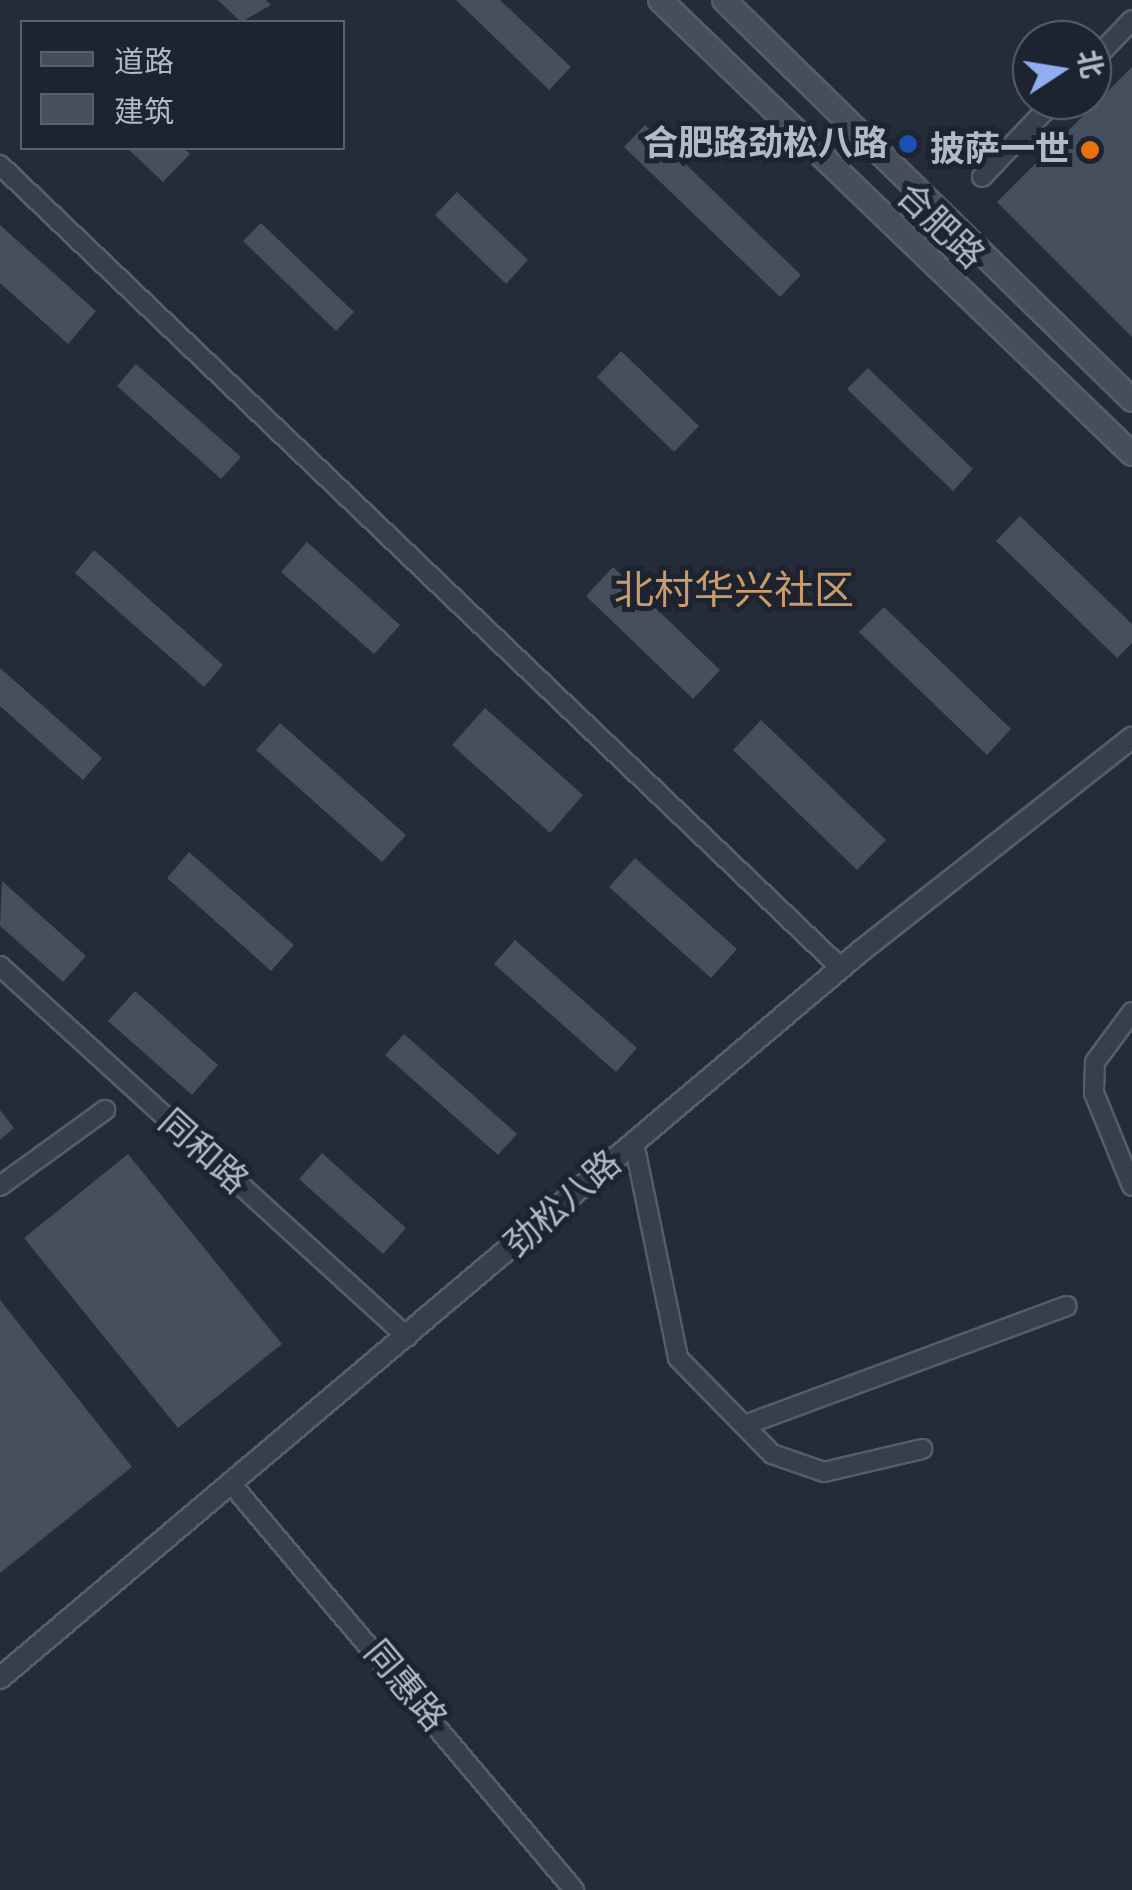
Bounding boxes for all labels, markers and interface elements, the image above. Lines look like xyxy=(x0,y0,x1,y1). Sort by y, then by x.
legend xyxy=(20,20,345,150)
north arrow xyxy=(1012,20,1112,120)
text: 道路 xyxy=(114,44,174,80)
text: 北 xyxy=(1071,47,1109,81)
text: 建筑 xyxy=(114,94,174,130)
place label: 合肥路劲松八路 xyxy=(643,123,888,165)
place label: 披萨一世 xyxy=(930,129,1070,171)
marker: 合肥路劲松八路 xyxy=(897,133,919,155)
marker: 披萨一世 xyxy=(1079,139,1101,161)
street label: 合肥路 xyxy=(888,174,992,278)
district label: 北村华兴社区 xyxy=(614,567,854,615)
street label: 同和路 xyxy=(150,1101,256,1203)
street label: 劲松八路 xyxy=(496,1142,630,1266)
street label: 同惠路 xyxy=(355,1632,455,1740)

